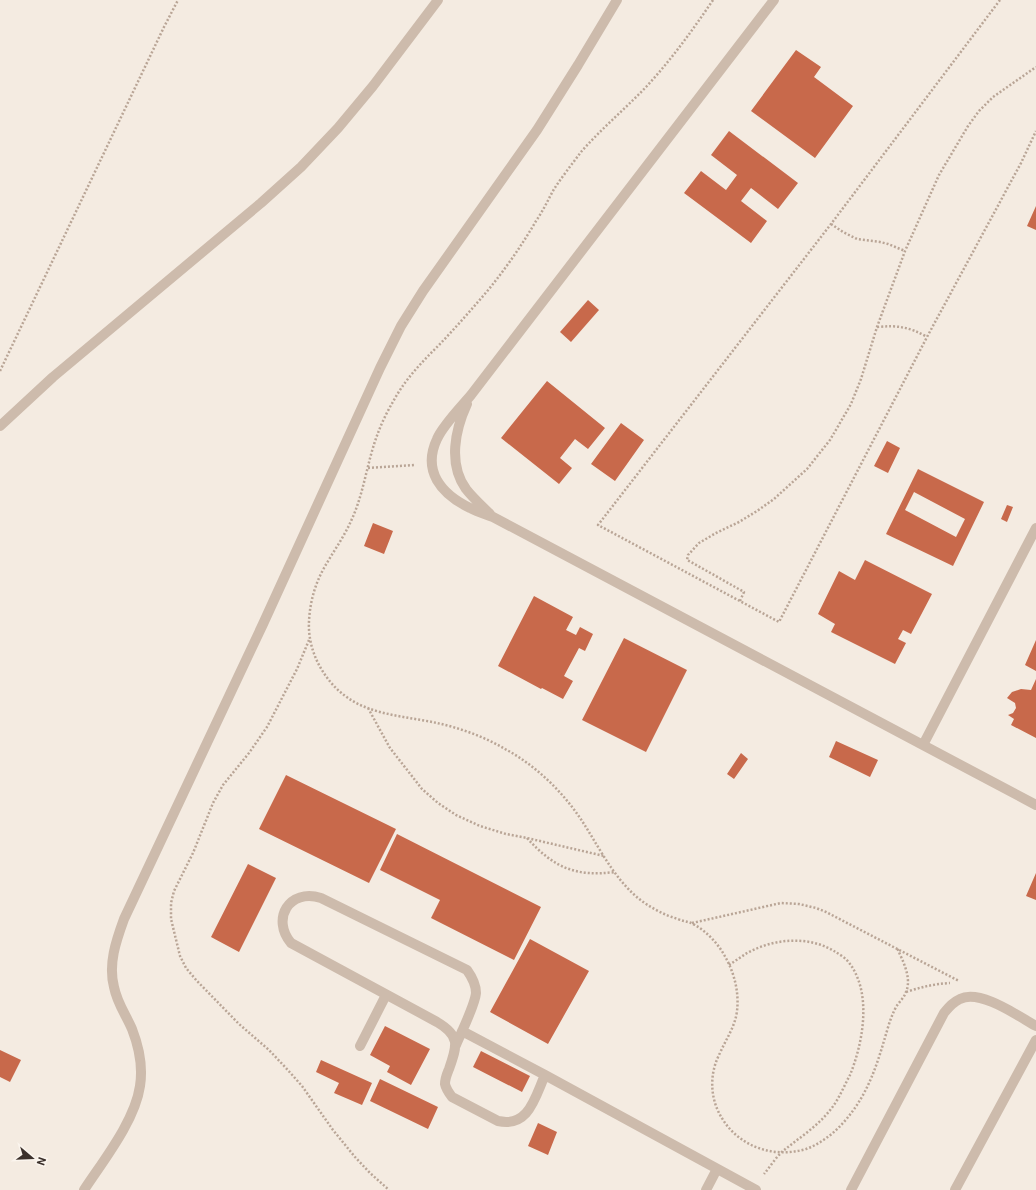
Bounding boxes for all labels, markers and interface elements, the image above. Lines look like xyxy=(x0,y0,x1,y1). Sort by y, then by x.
north arrow xyxy=(12,1138,52,1178)
text: N xyxy=(33,1155,48,1167)

